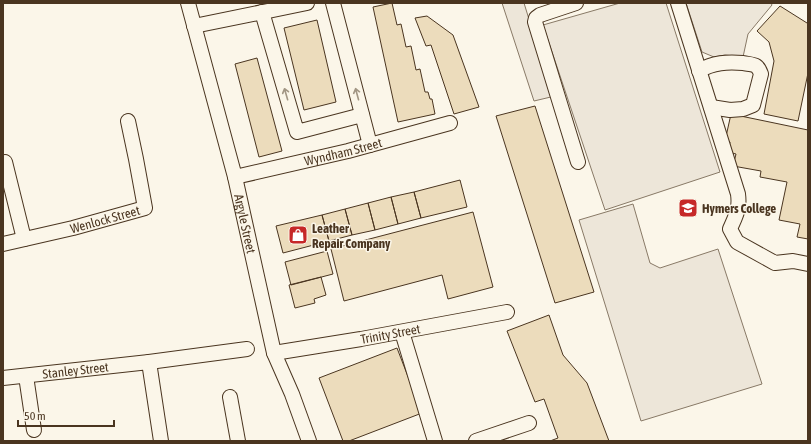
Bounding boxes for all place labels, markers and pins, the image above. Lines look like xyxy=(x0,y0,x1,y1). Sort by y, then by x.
school or university icon: Hymers College xyxy=(677,197,699,219)
place label: Hymers College xyxy=(702,201,776,216)
place label: Leather Repair Company xyxy=(312,221,391,251)
shop icon: Leather Repair Company xyxy=(287,224,309,246)

